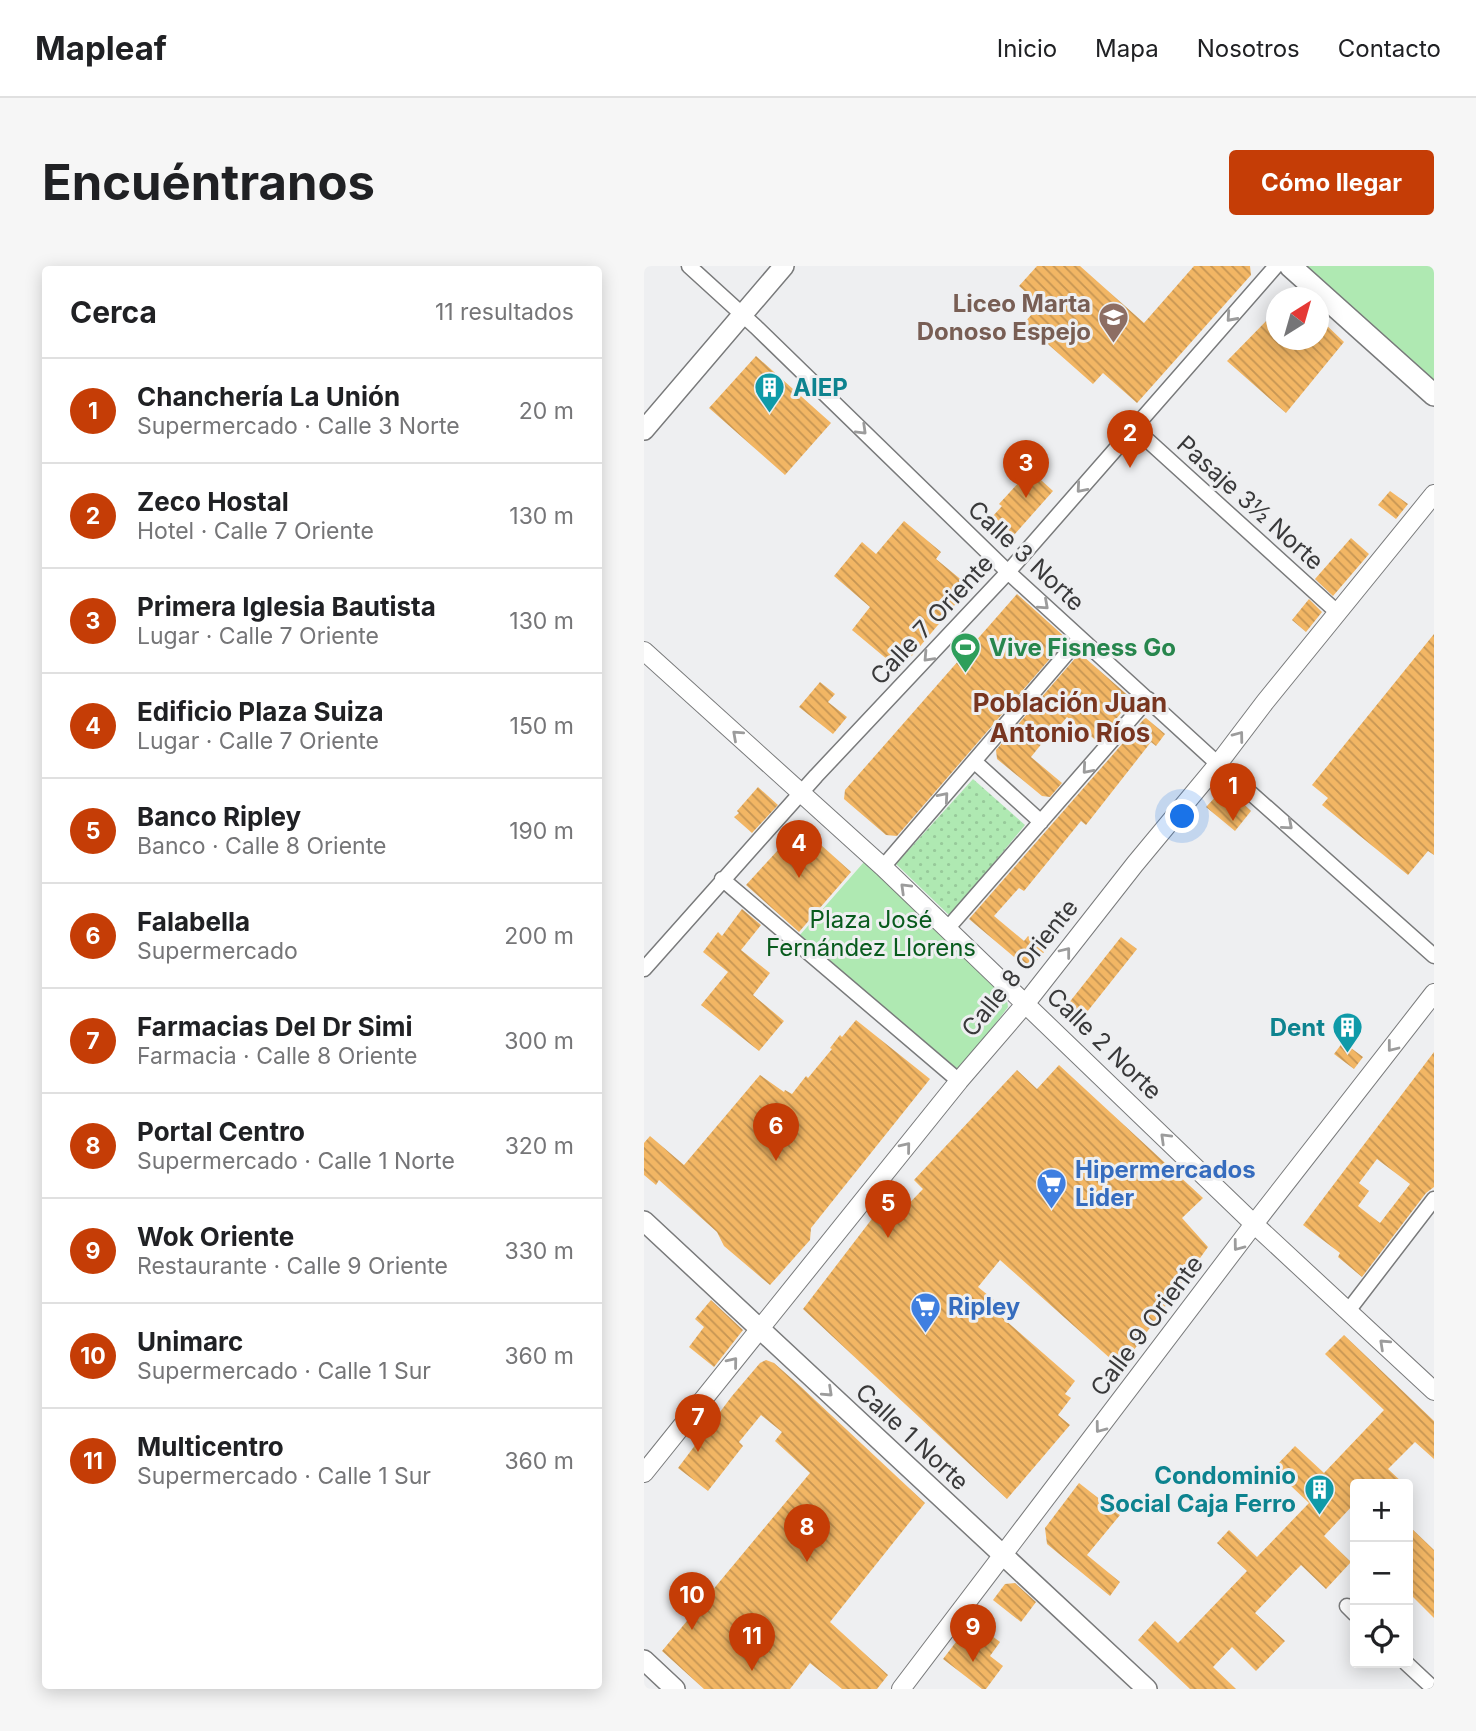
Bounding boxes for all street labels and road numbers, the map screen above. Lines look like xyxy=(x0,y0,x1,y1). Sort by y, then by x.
street label: Pasaje 3½ Norte xyxy=(1171,429,1329,576)
street label: Calle 3 Norte xyxy=(962,494,1091,617)
street label: Calle 7 Oriente xyxy=(864,549,999,691)
street label: Calle 8 Oriente xyxy=(955,893,1084,1042)
street label: Calle 2 Norte xyxy=(1041,982,1168,1106)
street label: Calle 9 Oriente xyxy=(1084,1250,1209,1402)
street label: Calle 1 Norte xyxy=(850,1377,975,1496)

